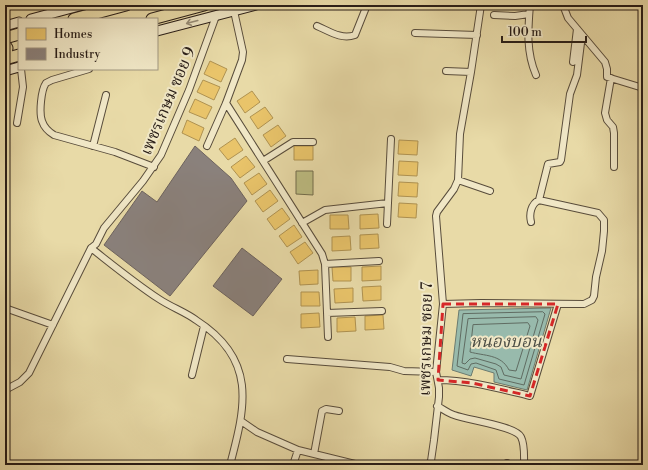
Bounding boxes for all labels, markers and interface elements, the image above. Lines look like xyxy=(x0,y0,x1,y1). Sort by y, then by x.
legend xyxy=(18,18,158,70)
scale bar xyxy=(502,18,586,44)
one-way arrow xyxy=(185,19,198,26)
text: 100 m xyxy=(508,25,542,40)
text: Homes xyxy=(54,27,92,42)
street label: เพชรเกษม ซอย 9 xyxy=(136,44,200,158)
text: Industry xyxy=(54,47,101,62)
street label: เพชรเกษม ซอย 7 xyxy=(415,282,437,396)
water label: หนองบอน xyxy=(470,331,543,353)

